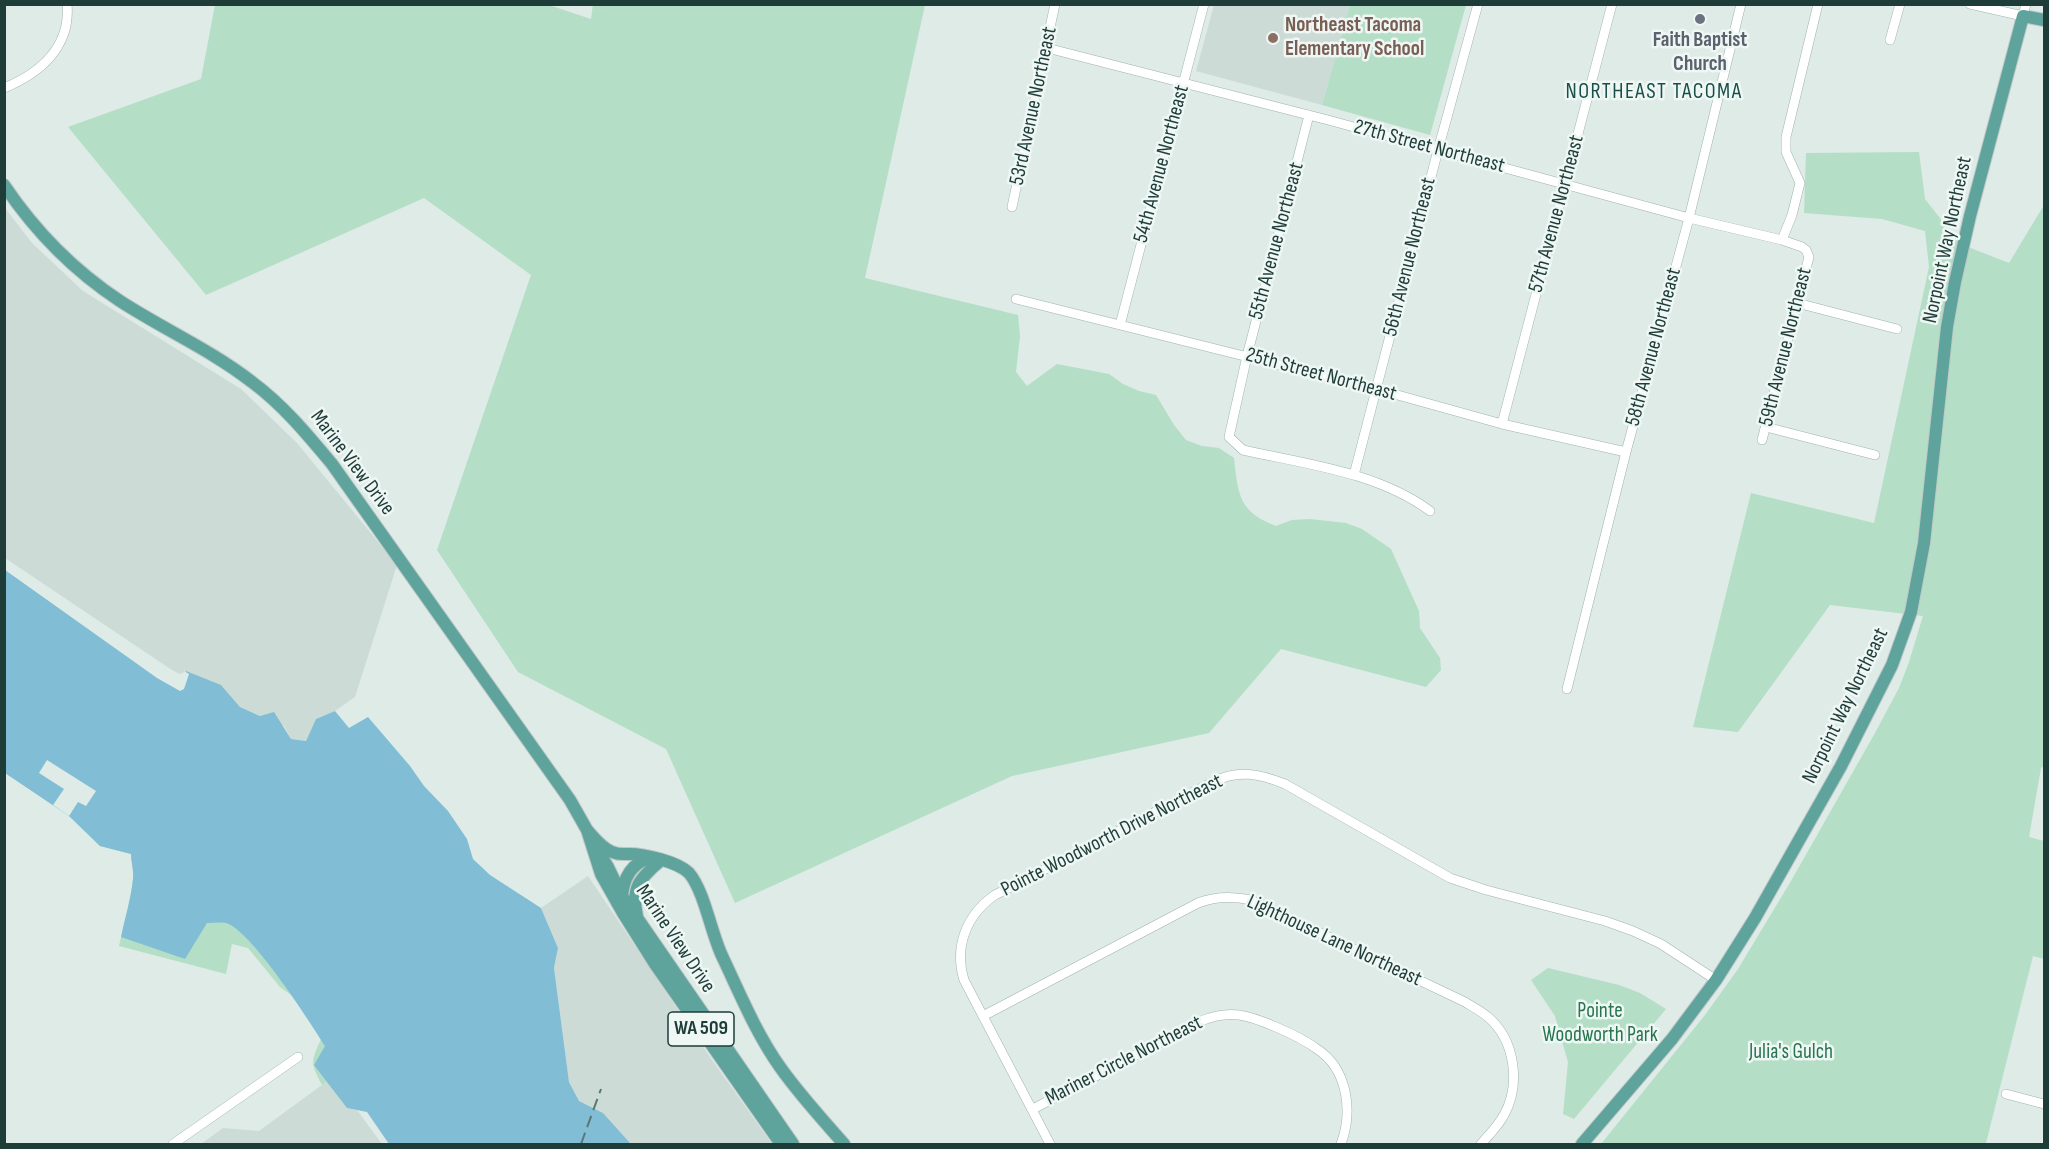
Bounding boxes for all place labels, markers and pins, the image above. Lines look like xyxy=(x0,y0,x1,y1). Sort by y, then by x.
marker: Faith Baptist Church xyxy=(1693,12,1707,26)
place label: Northeast Tacoma Elementary School xyxy=(1285,13,1424,63)
place label: Faith Baptist Church xyxy=(1653,28,1747,78)
marker: Northeast Tacoma Elementary School xyxy=(1266,31,1280,45)

